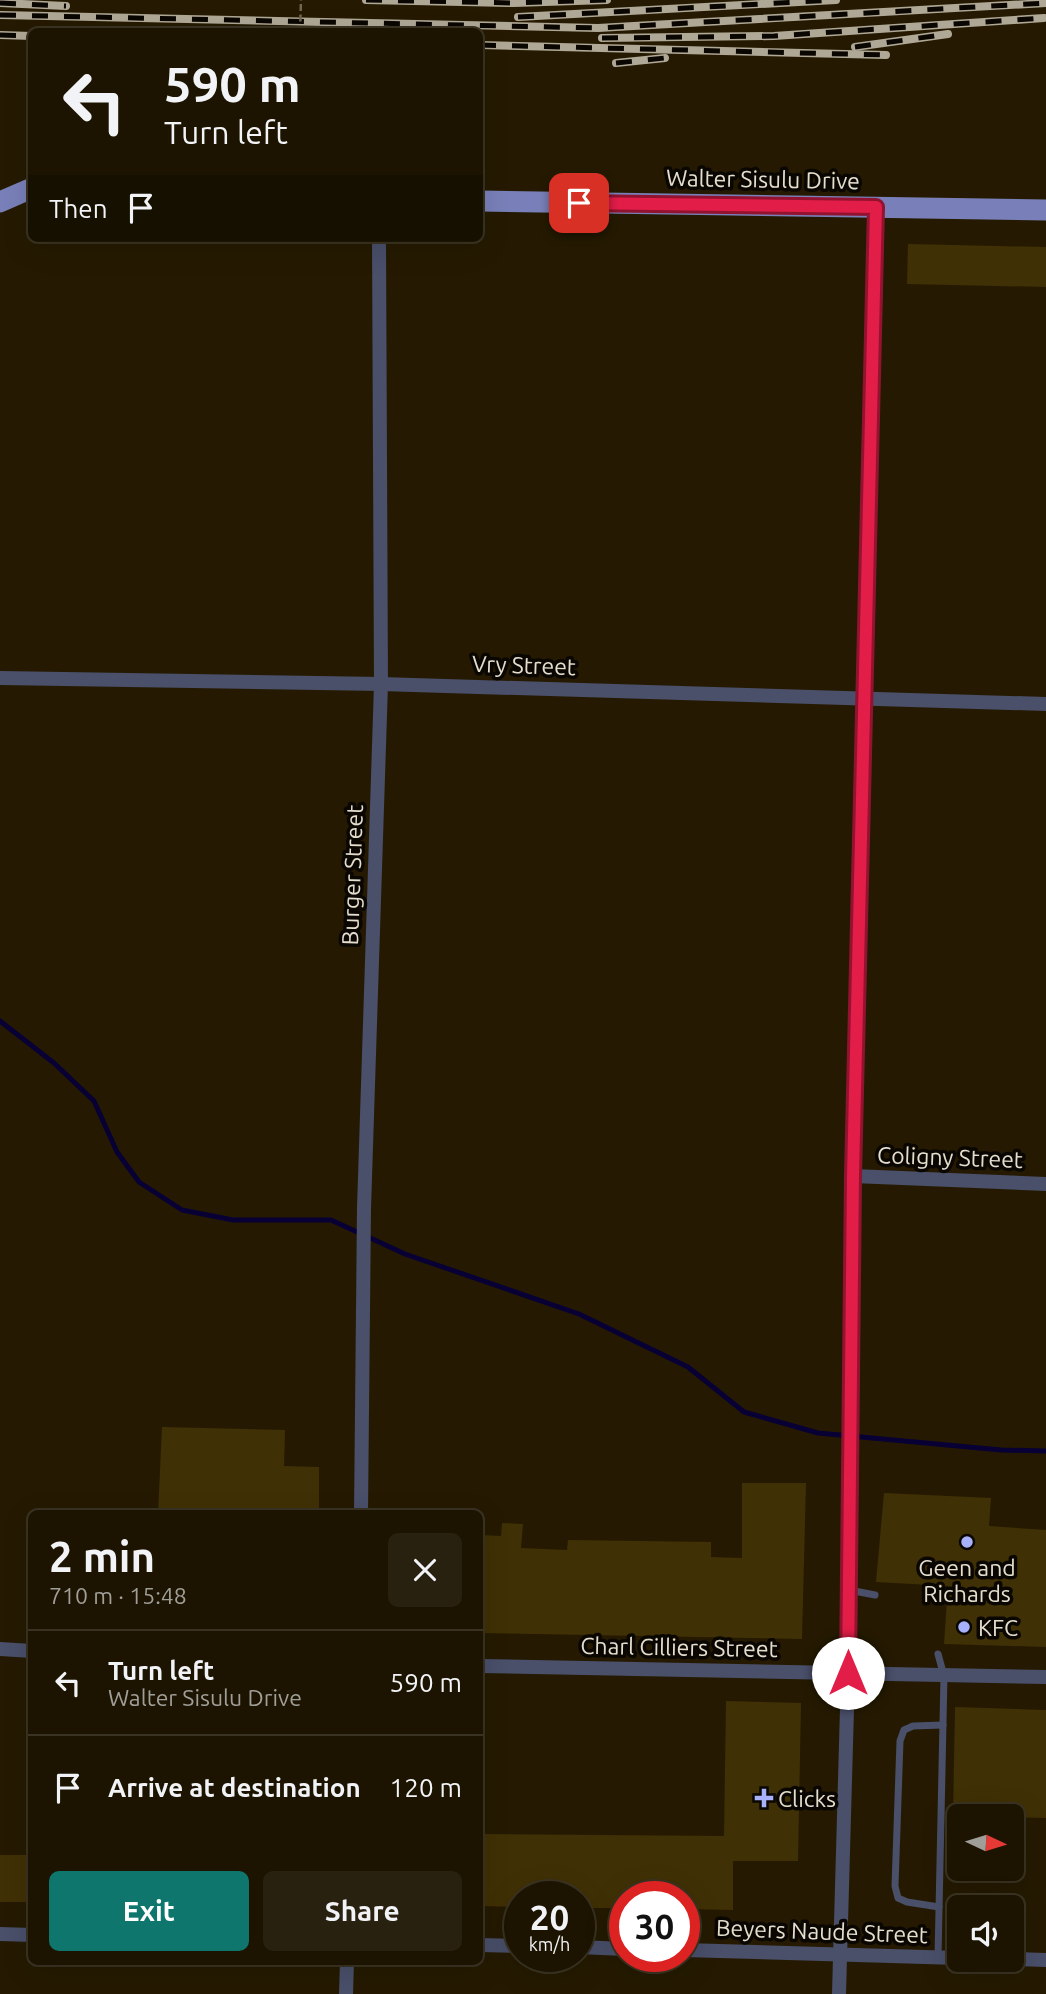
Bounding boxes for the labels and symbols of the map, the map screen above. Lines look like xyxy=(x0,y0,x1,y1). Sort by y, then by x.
street label: Walter Sisulu Drive xyxy=(666,165,860,193)
pin xyxy=(549,173,609,233)
street label: Vry Street xyxy=(472,651,576,679)
street label: Burger Street xyxy=(337,804,367,946)
street label: Coligny Street xyxy=(877,1142,1023,1172)
marker: Geen and Richards xyxy=(959,1534,975,1550)
place label: Geen and Richards xyxy=(918,1555,1016,1606)
place label: KFC xyxy=(978,1615,1018,1640)
marker: KFC xyxy=(956,1619,972,1635)
street label: Charl Cilliers Street xyxy=(580,1633,778,1661)
position arrow xyxy=(811,1636,885,1710)
place label: Clicks xyxy=(778,1786,836,1811)
marker: Clicks xyxy=(756,1790,772,1806)
north arrow xyxy=(947,1804,1024,1881)
speed limit sign: 30 xyxy=(609,1881,700,1972)
street label: Beyers Naude Street xyxy=(716,1915,928,1947)

